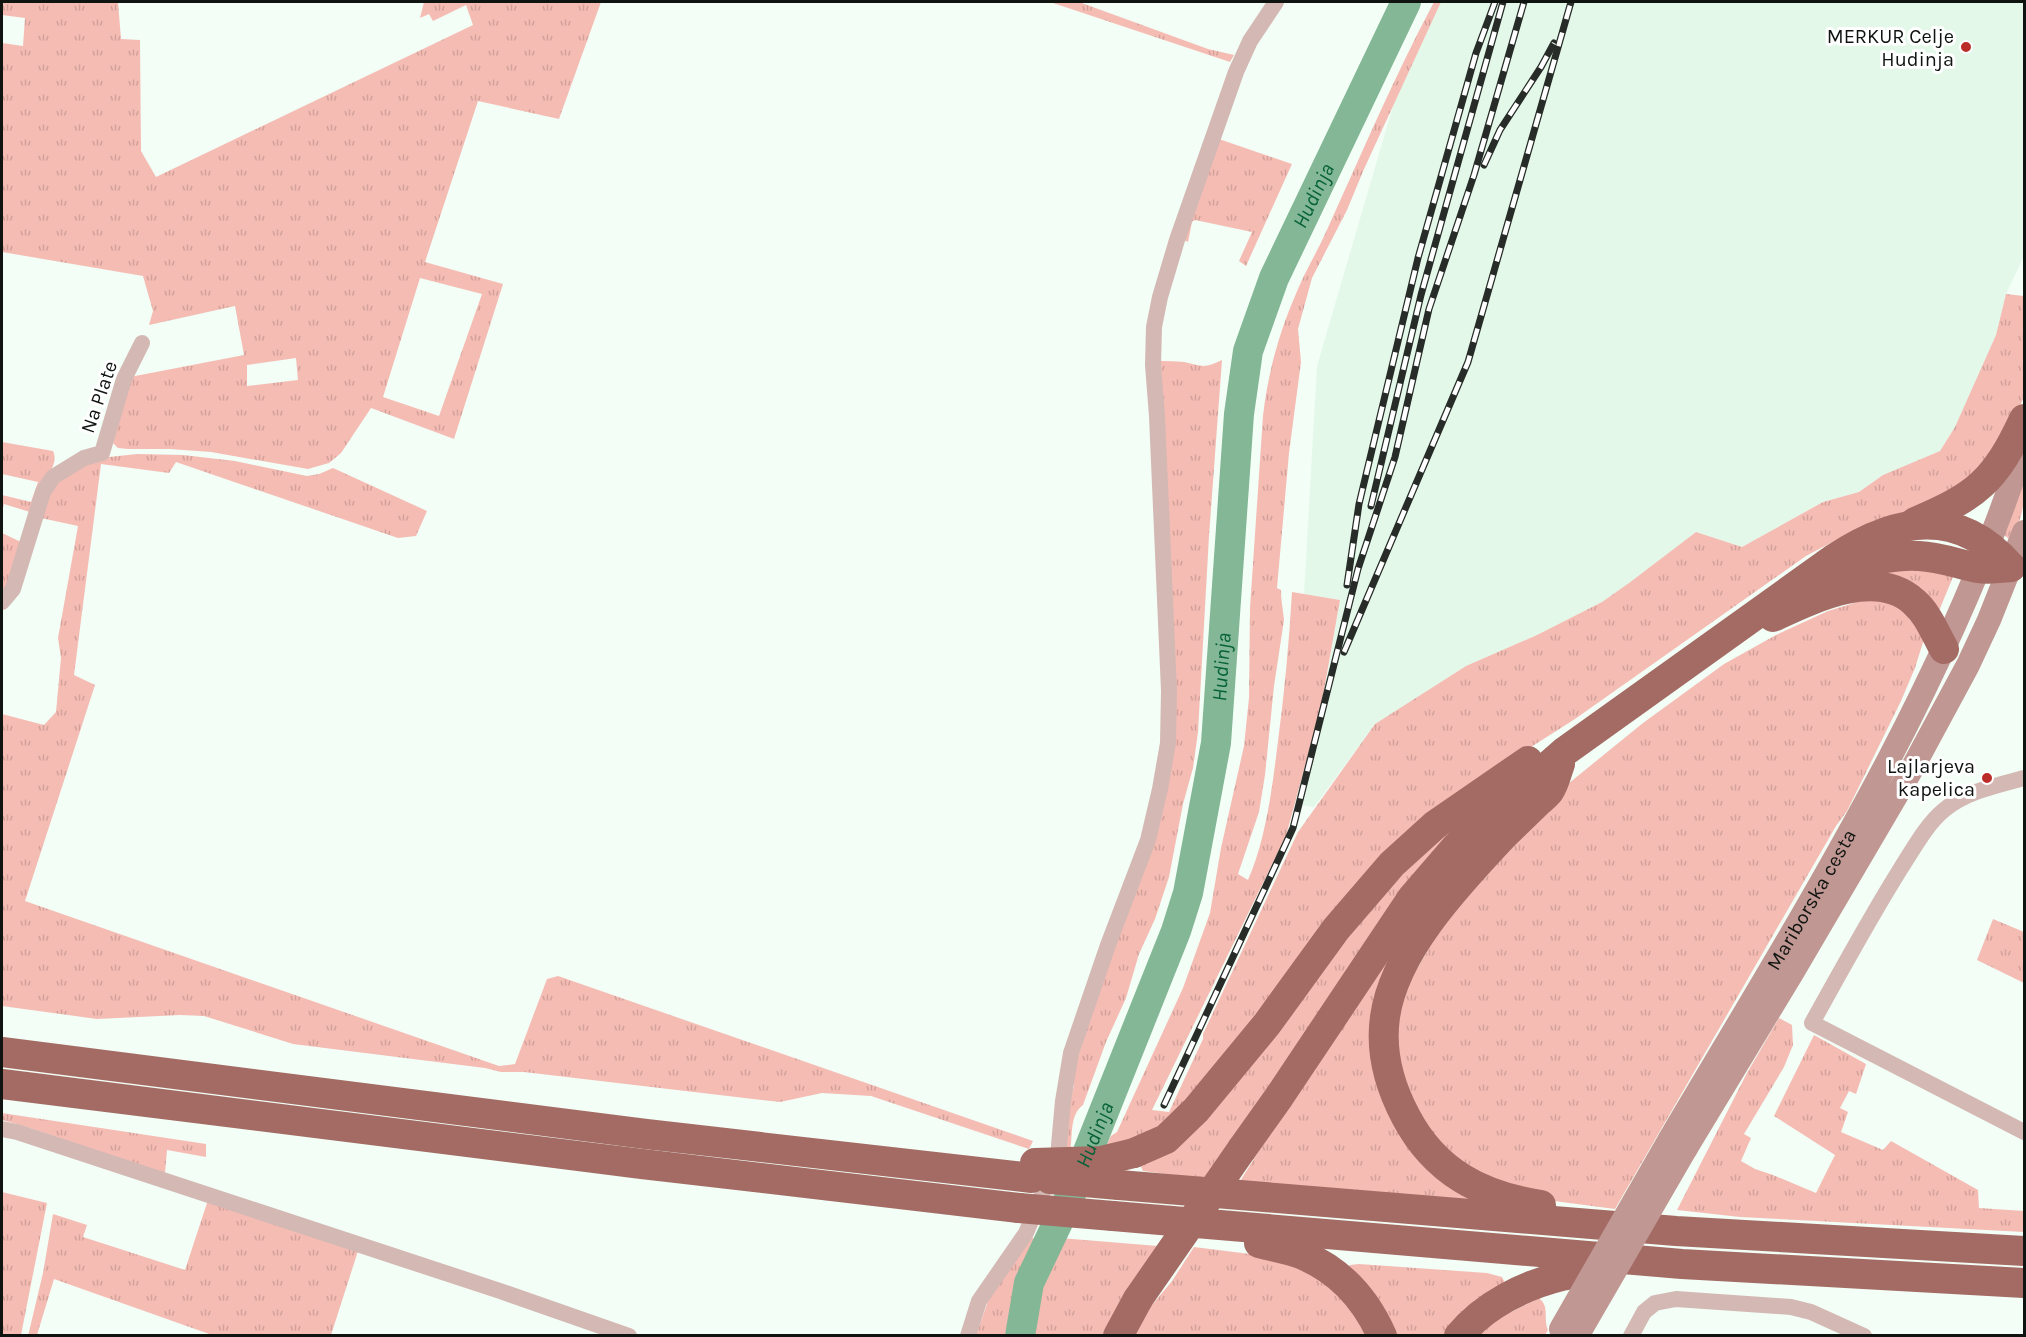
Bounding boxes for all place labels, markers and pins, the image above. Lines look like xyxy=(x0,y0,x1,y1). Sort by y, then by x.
place label: MERKUR Celje Hudinja xyxy=(1827,25,1954,71)
marker: MERKUR Celje Hudinja xyxy=(1959,40,1973,54)
place label: Lajlarjeva kapelica xyxy=(1887,755,1975,801)
marker: Lajlarjeva kapelica xyxy=(1980,771,1994,785)

